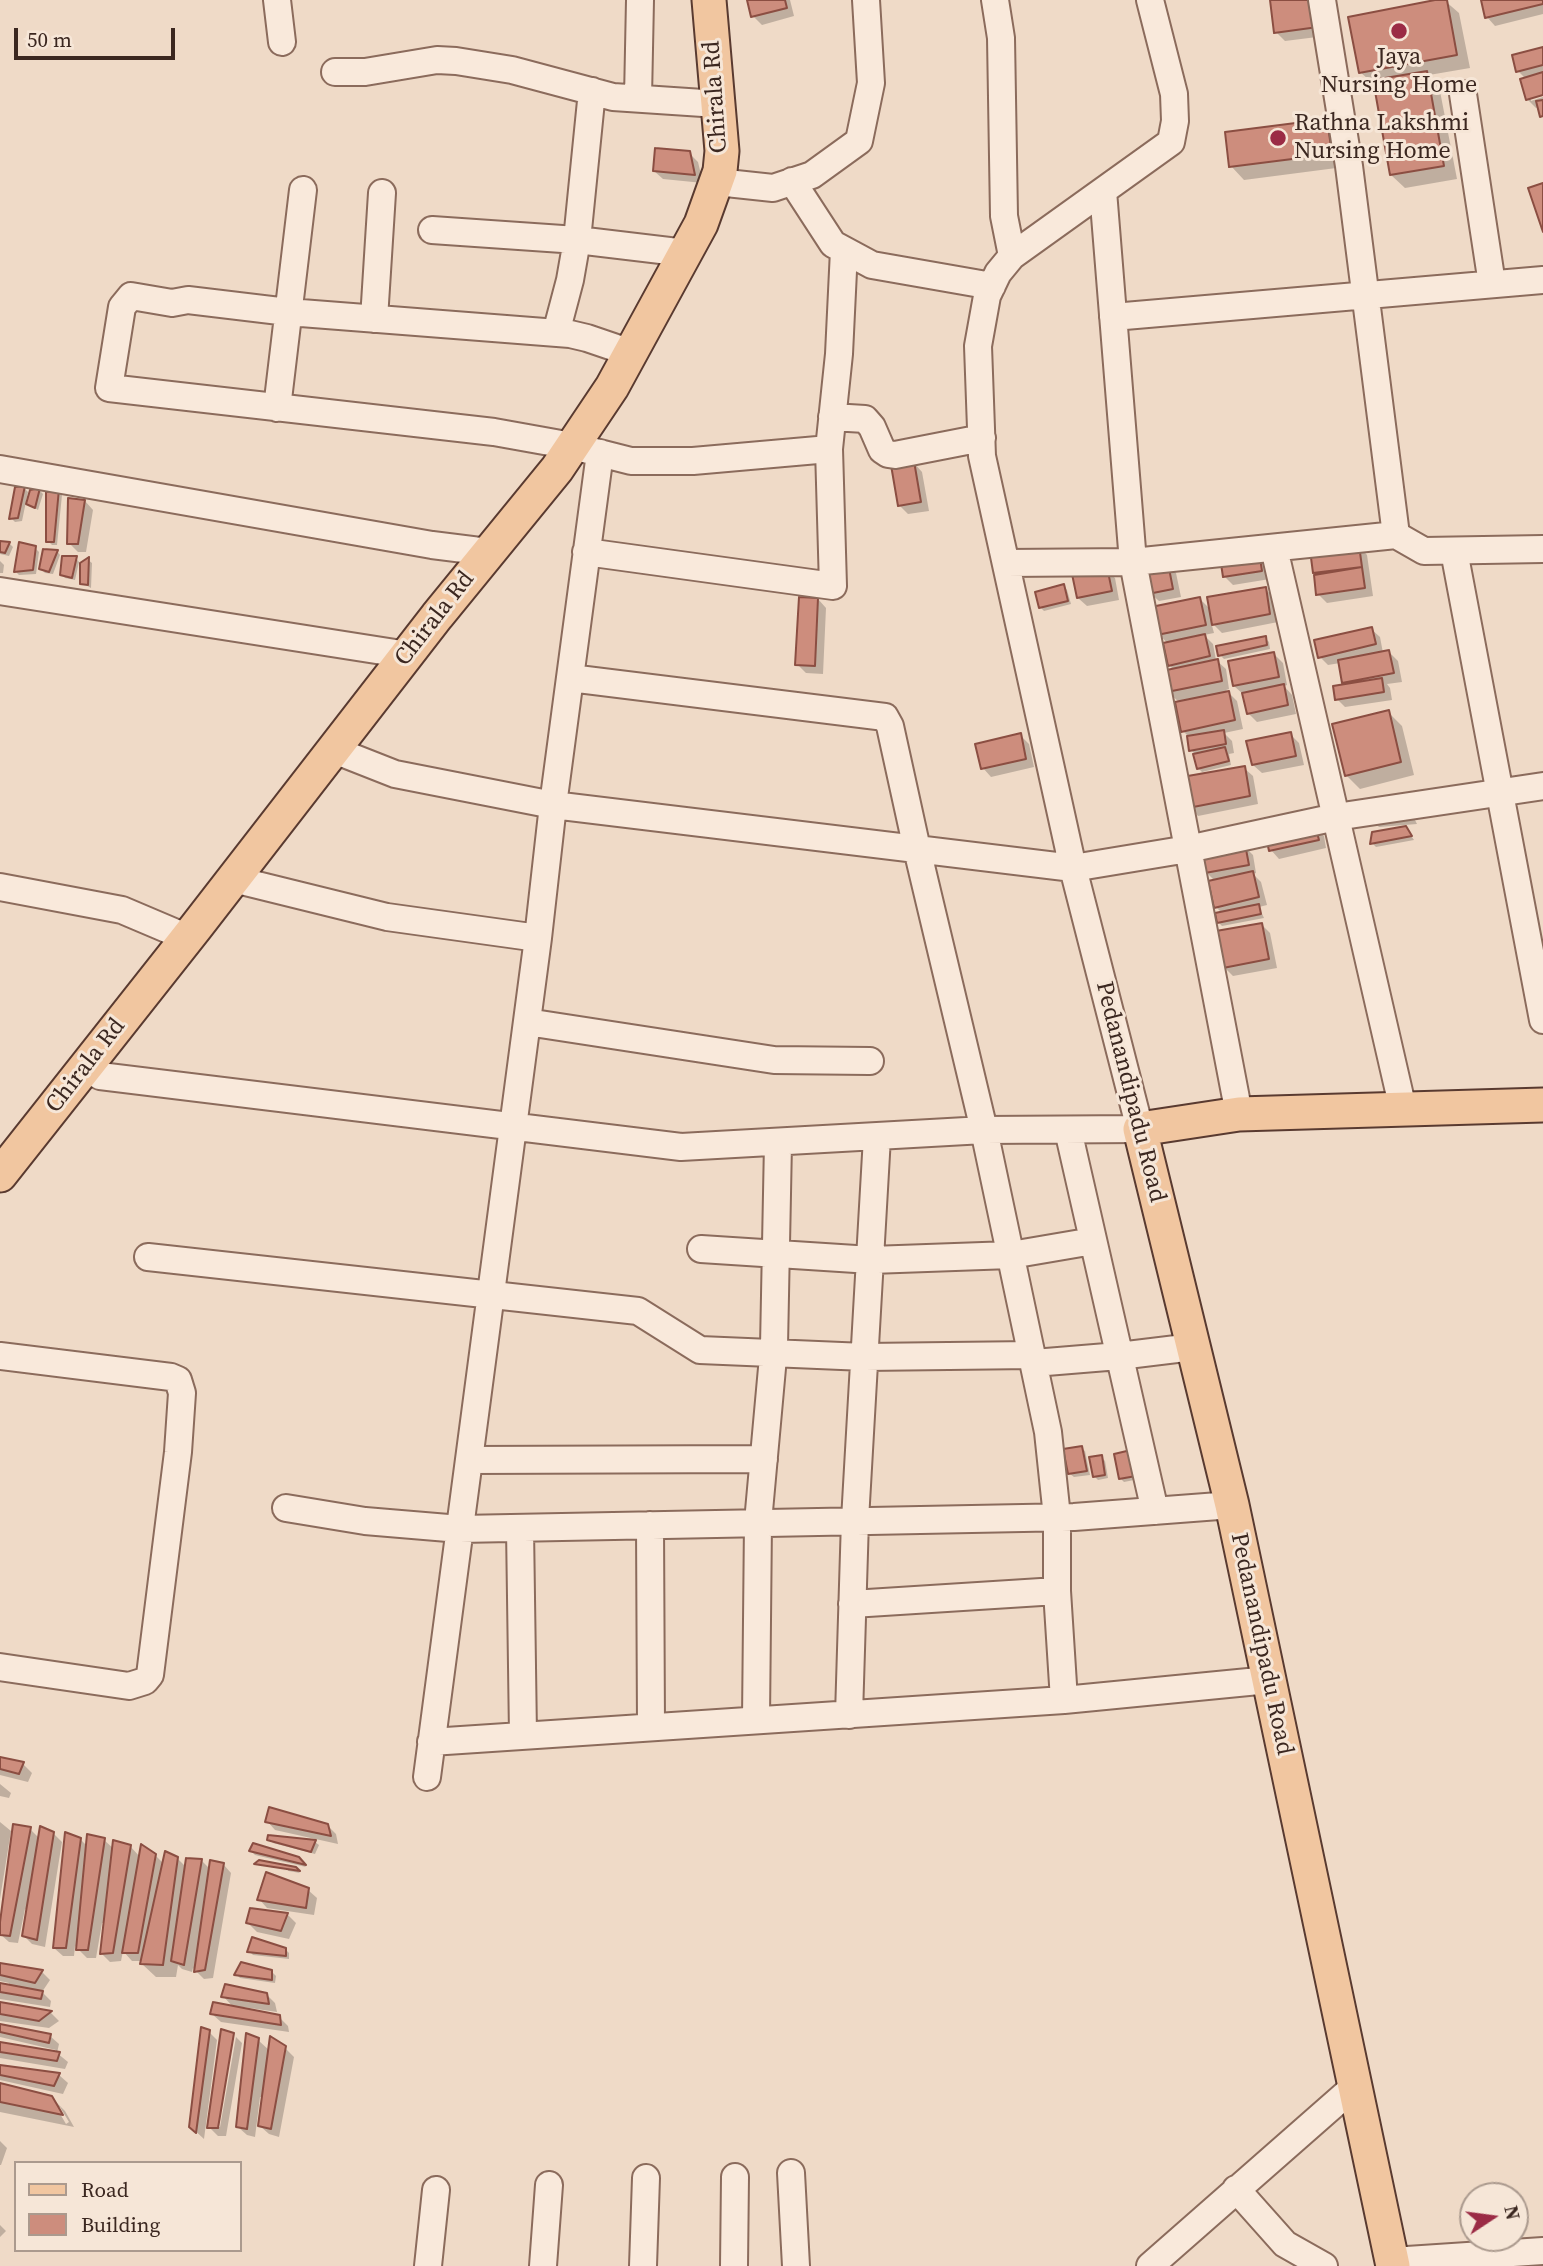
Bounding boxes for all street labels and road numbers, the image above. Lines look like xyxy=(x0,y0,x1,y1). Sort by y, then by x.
street label: Chirala Rd xyxy=(698,40,734,154)
street label: Chirala Rd xyxy=(389,566,481,672)
street label: Pedanandipadu Road xyxy=(1089,979,1171,1205)
street label: Chirala Rd xyxy=(40,1013,132,1119)
street label: Pedanandipadu Road xyxy=(1223,1530,1299,1758)

